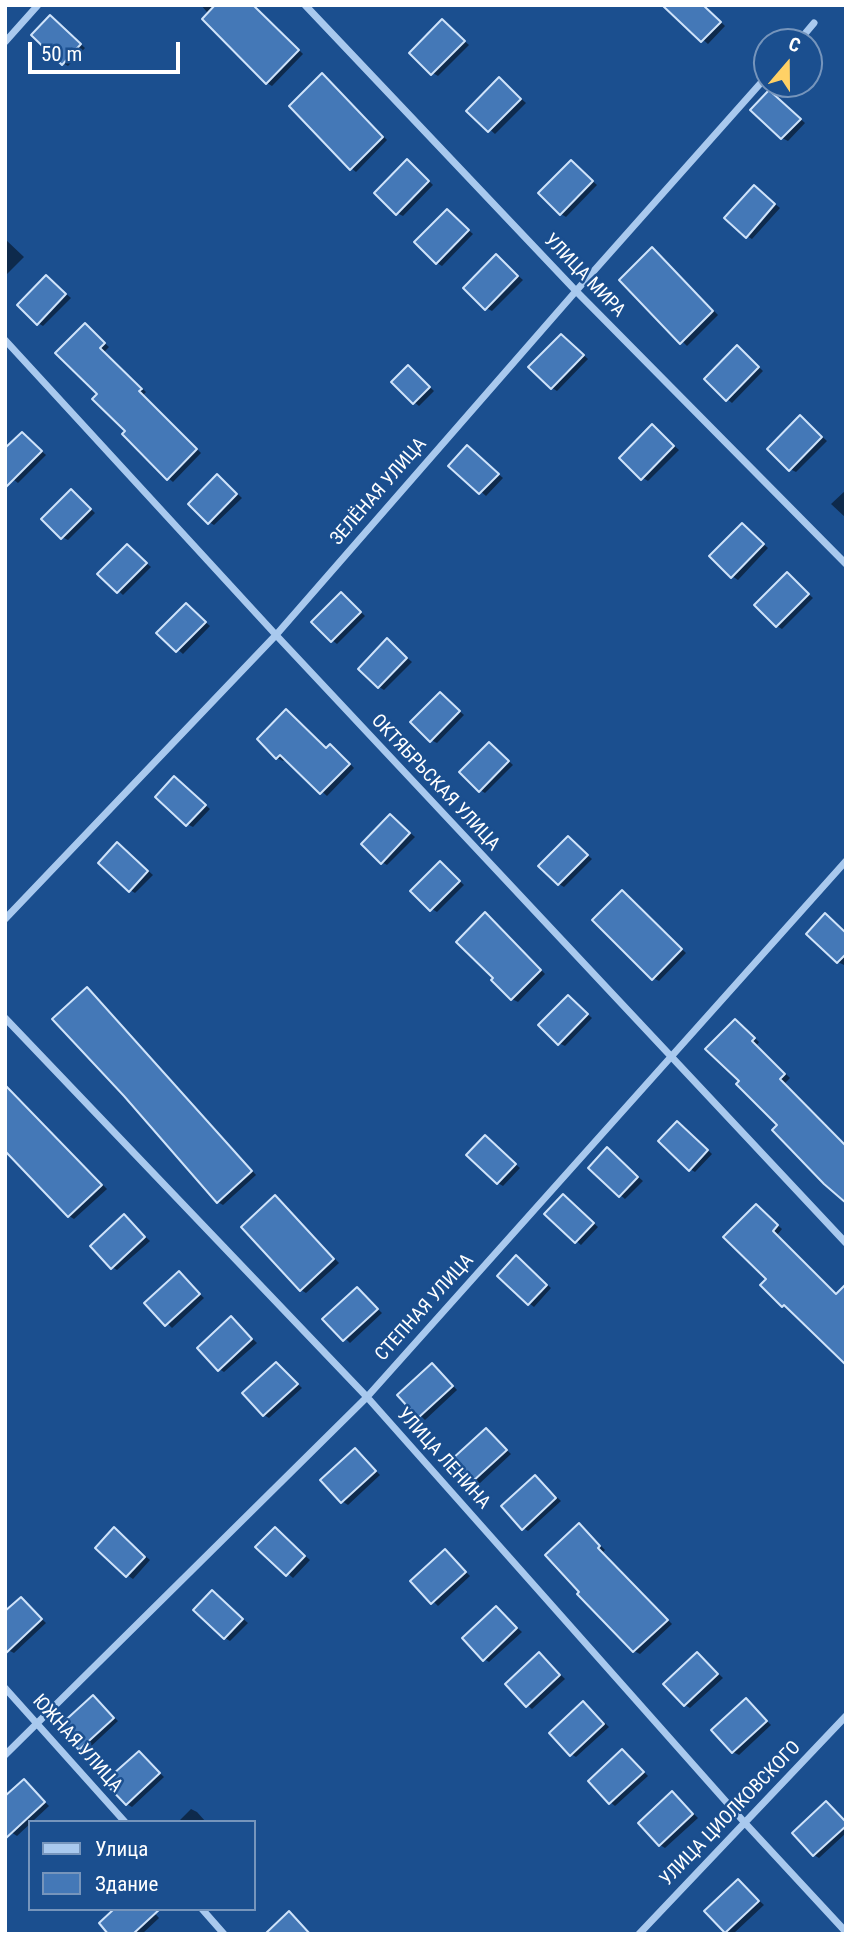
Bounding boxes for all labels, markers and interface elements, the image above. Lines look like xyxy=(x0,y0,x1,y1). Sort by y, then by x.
scale bar xyxy=(32,28,184,72)
north arrow xyxy=(753,28,823,98)
text: С xyxy=(786,32,804,57)
text: 50 m xyxy=(41,42,82,66)
street label: УЛИЦА МИРА xyxy=(539,229,629,323)
street label: ЗЕЛЁНАЯ УЛИЦА xyxy=(326,434,432,550)
street label: ОКТЯБРЬСКАЯ УЛИЦА xyxy=(366,710,504,856)
street label: СТЕПНАЯ УЛИЦА xyxy=(371,1250,479,1366)
street label: УЛИЦА ЛЕНИНА xyxy=(391,1404,495,1514)
street label: ЮЖНАЯ УЛИЦА xyxy=(27,1690,127,1798)
street label: УЛИЦА ЦИОЛКОВСКОГО xyxy=(656,1737,806,1891)
legend xyxy=(28,1820,256,1911)
text: Улица xyxy=(95,1837,148,1861)
text: Здание xyxy=(95,1872,158,1896)

